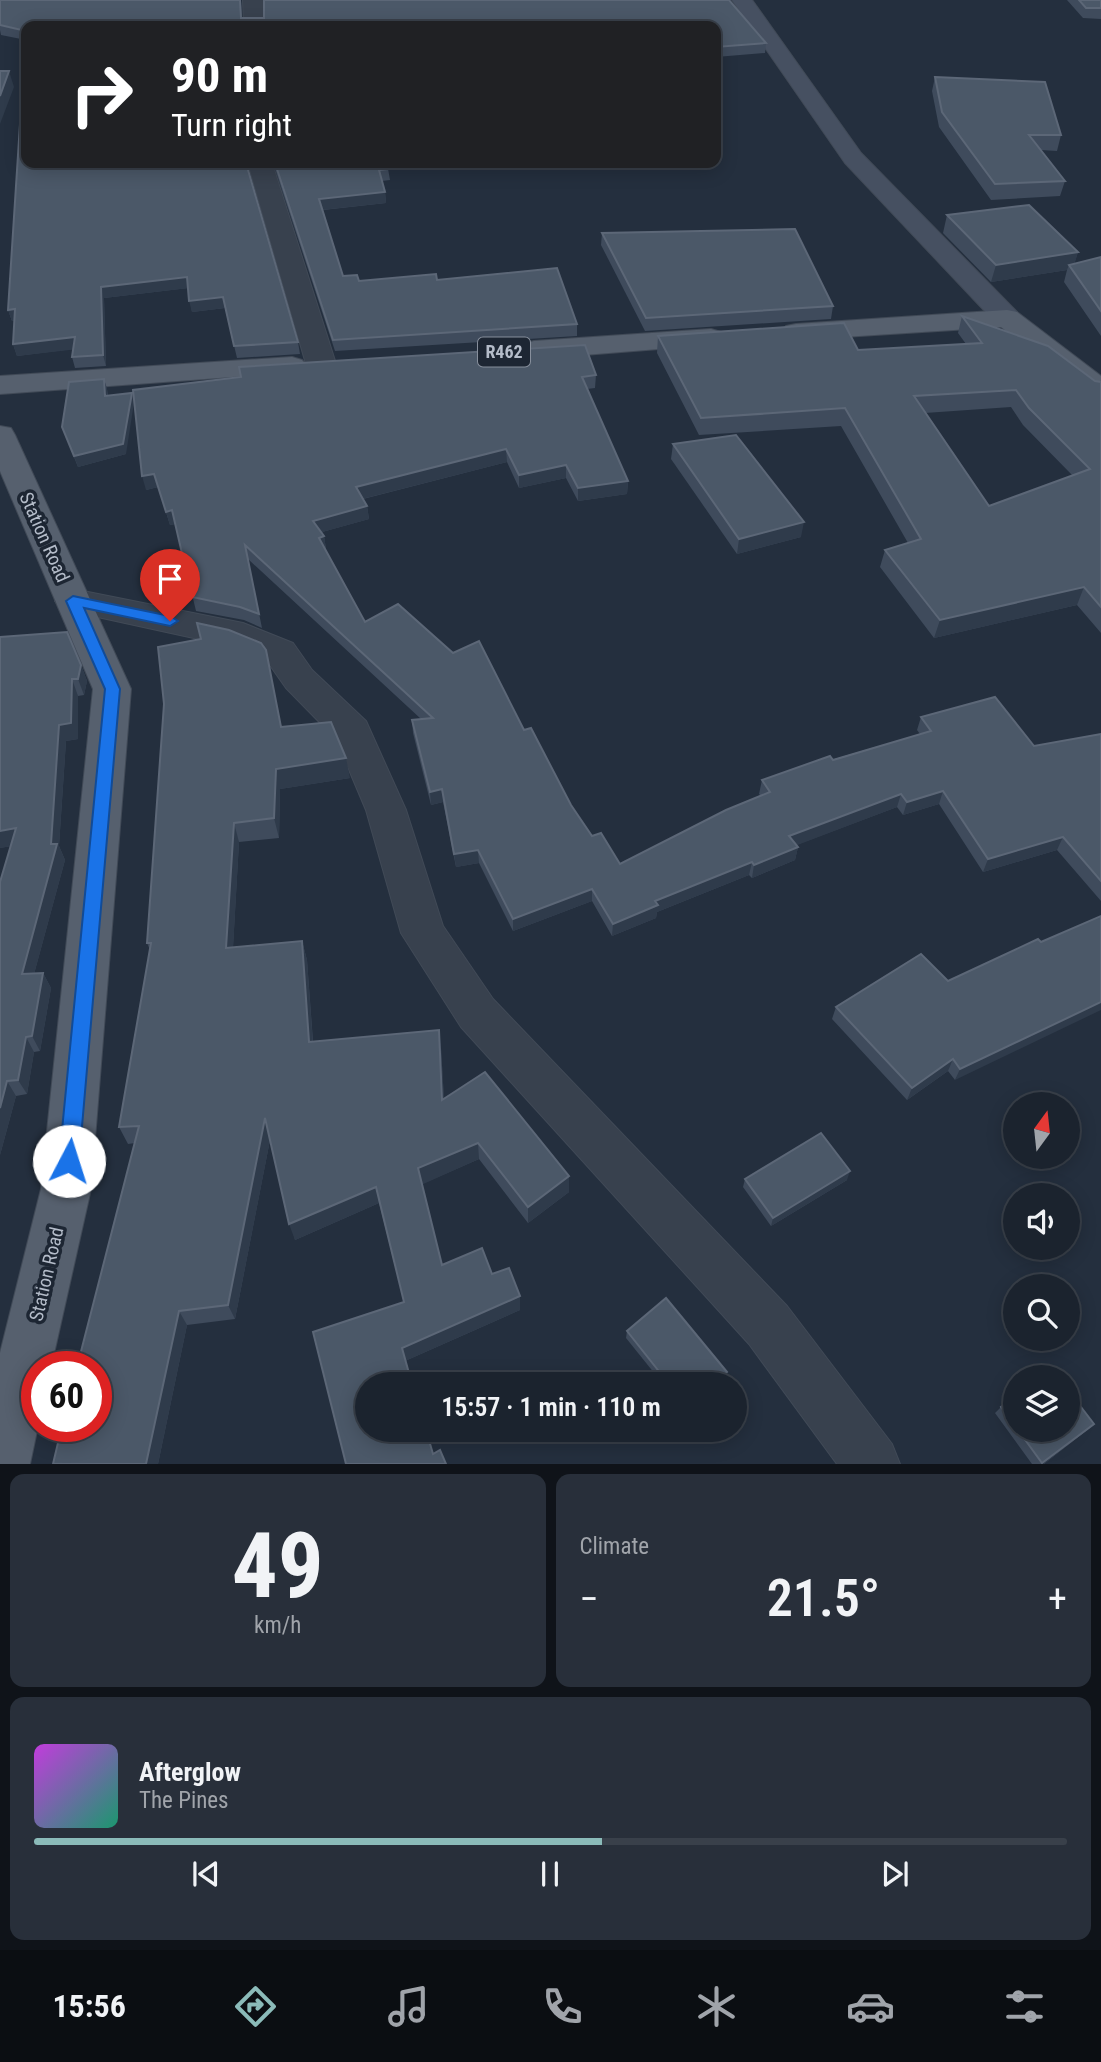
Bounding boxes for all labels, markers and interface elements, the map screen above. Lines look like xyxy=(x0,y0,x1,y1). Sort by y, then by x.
text: 90 m xyxy=(171,47,268,104)
icon: right xyxy=(56,49,147,140)
text: Turn right xyxy=(171,106,292,144)
road number: R462 xyxy=(478,338,530,366)
street label: Station Road xyxy=(15,489,75,586)
pin xyxy=(140,549,200,621)
icon: arrive xyxy=(151,560,189,598)
north arrow xyxy=(1003,1092,1080,1169)
map controls xyxy=(1003,1092,1080,1442)
position arrow xyxy=(32,1124,106,1198)
button: sound xyxy=(1003,1183,1080,1260)
street label: Station Road xyxy=(25,1225,68,1323)
button: search xyxy=(1003,1274,1080,1351)
speed limit sign: 60 xyxy=(21,1351,112,1442)
button: layers xyxy=(1003,1365,1080,1442)
text: 15:57 · 1 min · 110 m xyxy=(441,1392,661,1422)
text: 49 xyxy=(232,1513,324,1619)
text: Climate xyxy=(580,1533,649,1560)
text: 21.5° xyxy=(767,1568,880,1629)
text: − xyxy=(580,1577,599,1621)
text: + xyxy=(1048,1577,1067,1621)
text: km/h xyxy=(254,1612,301,1639)
text: Afterglow xyxy=(139,1757,241,1787)
text: The Pines xyxy=(139,1787,229,1814)
icon: previous xyxy=(187,1855,225,1893)
icon: pause xyxy=(531,1855,569,1893)
icon: next xyxy=(876,1855,914,1893)
icon: directions xyxy=(231,1982,280,2031)
icon: music xyxy=(384,1982,433,2031)
icon: phone xyxy=(538,1982,587,2031)
icon: climate xyxy=(692,1982,741,2031)
icon: car xyxy=(846,1982,895,2031)
icon: filters xyxy=(1000,1982,1049,2031)
text: 15:56 xyxy=(52,1987,126,2025)

